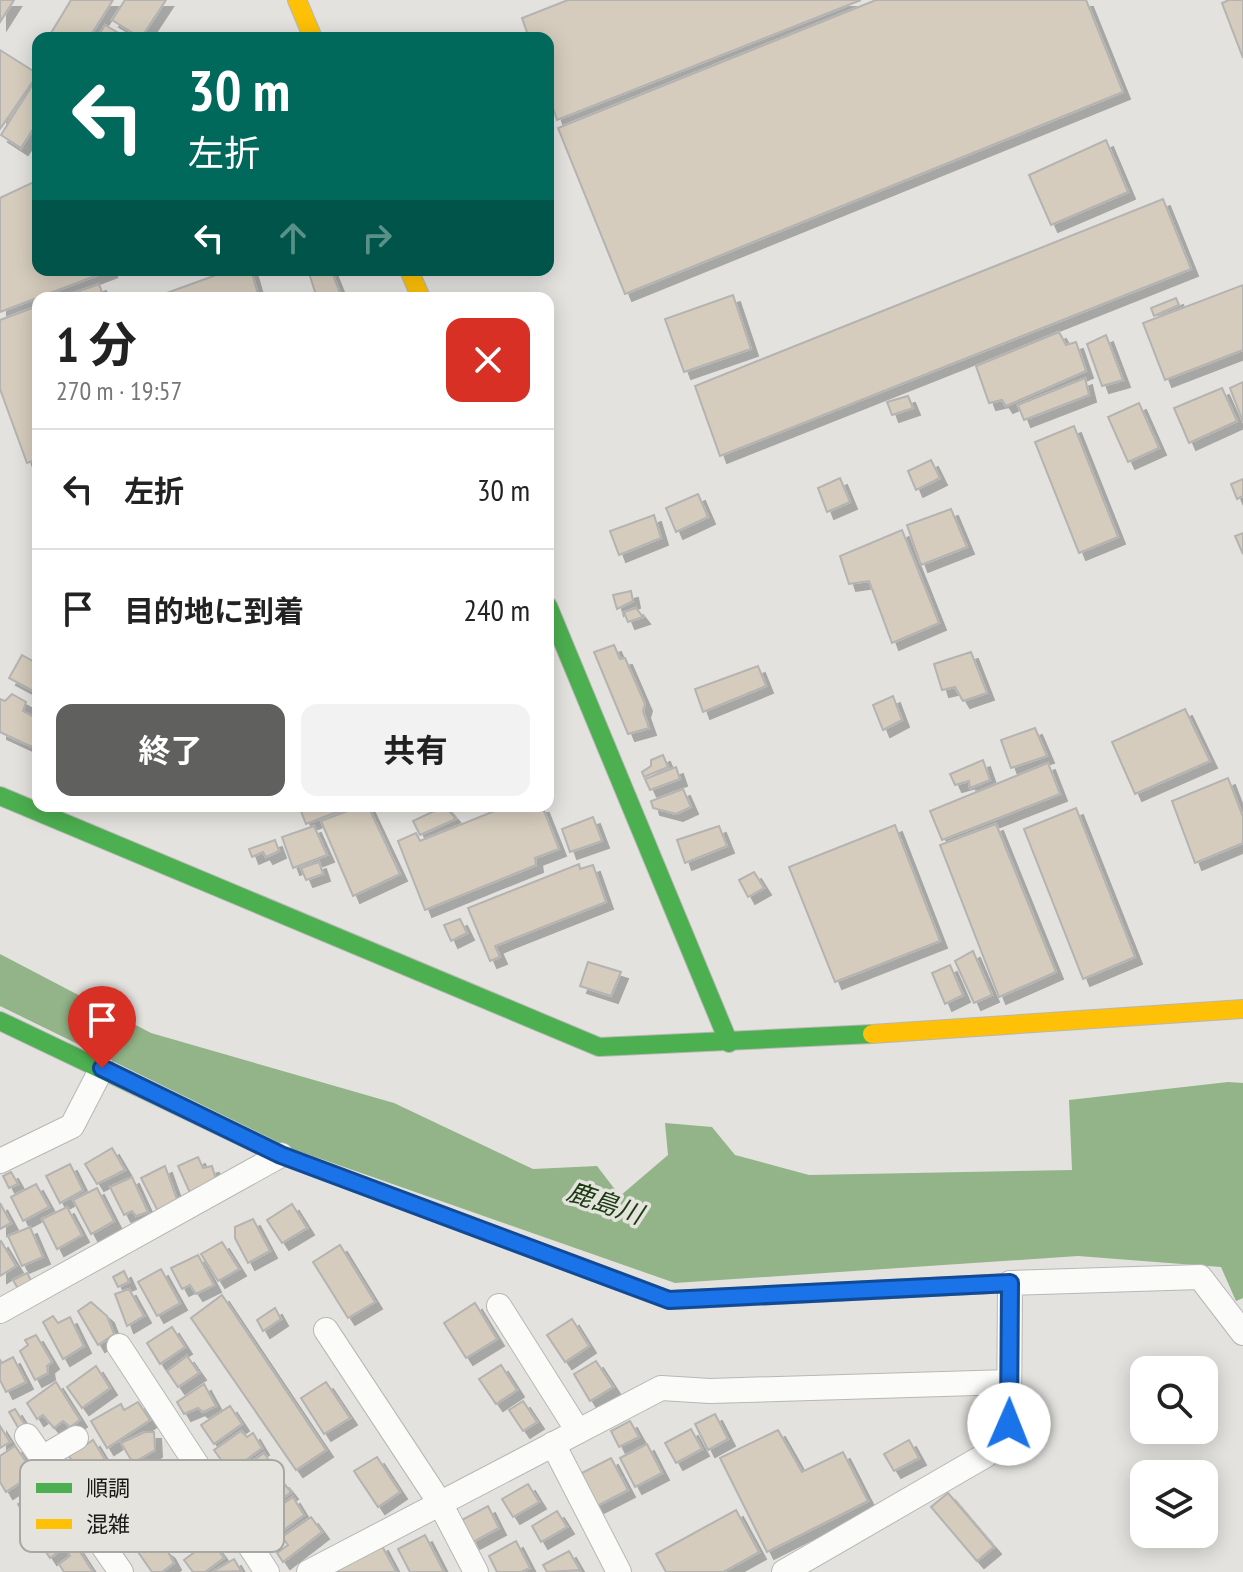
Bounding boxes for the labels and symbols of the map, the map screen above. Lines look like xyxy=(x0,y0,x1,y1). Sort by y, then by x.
pin xyxy=(68,986,136,1068)
water label: 鹿島川 xyxy=(563,1174,650,1232)
position arrow xyxy=(967,1382,1051,1466)
legend xyxy=(20,1460,284,1552)
text: 順調 xyxy=(86,1474,130,1502)
text: 混雑 xyxy=(86,1510,130,1538)

